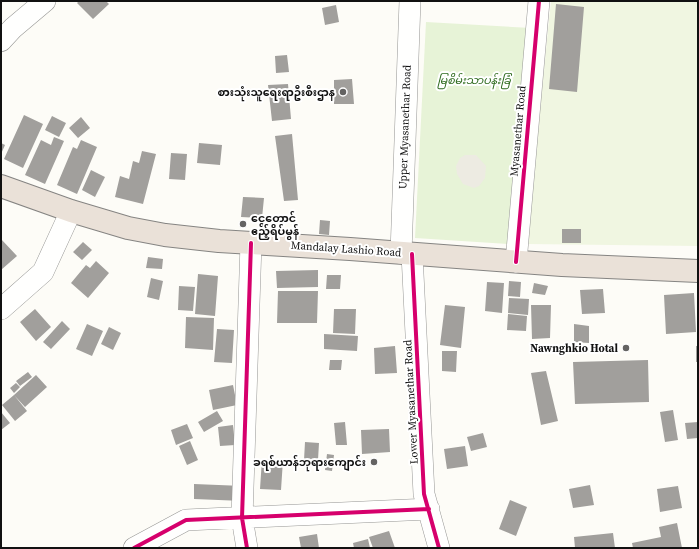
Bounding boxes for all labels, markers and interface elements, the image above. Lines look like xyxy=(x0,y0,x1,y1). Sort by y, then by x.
street label: Upper Myasanethar Road xyxy=(395,64,415,189)
park label: မြစိမ်းသာပန်းခြံ xyxy=(437,72,513,90)
street label: Myasanethar Road xyxy=(507,84,530,177)
place label: စားသုံးသူရေးရာဦးစီးဌာန xyxy=(218,85,335,102)
marker: စားသုံးသူရေးရာဦးစီးဌာန xyxy=(338,87,348,97)
place label: ငွေတောင် ဧည့်ရိပ်မွန် xyxy=(251,211,299,241)
marker: ငွေတောင် ဧည့်ရိပ်မွန် xyxy=(238,219,248,229)
street label: Mandalay Lashio Road xyxy=(290,238,403,260)
street label: Lower Myasanethar Road xyxy=(400,339,422,465)
place label: Nawnghkio Hotal xyxy=(530,341,618,356)
marker: Nawnghkio Hotal xyxy=(621,343,631,353)
place label: ခရစ်ယာန်ဘုရားကျောင်း xyxy=(253,455,366,472)
marker: ခရစ်ယာန်ဘုရားကျောင်း xyxy=(369,457,379,467)

